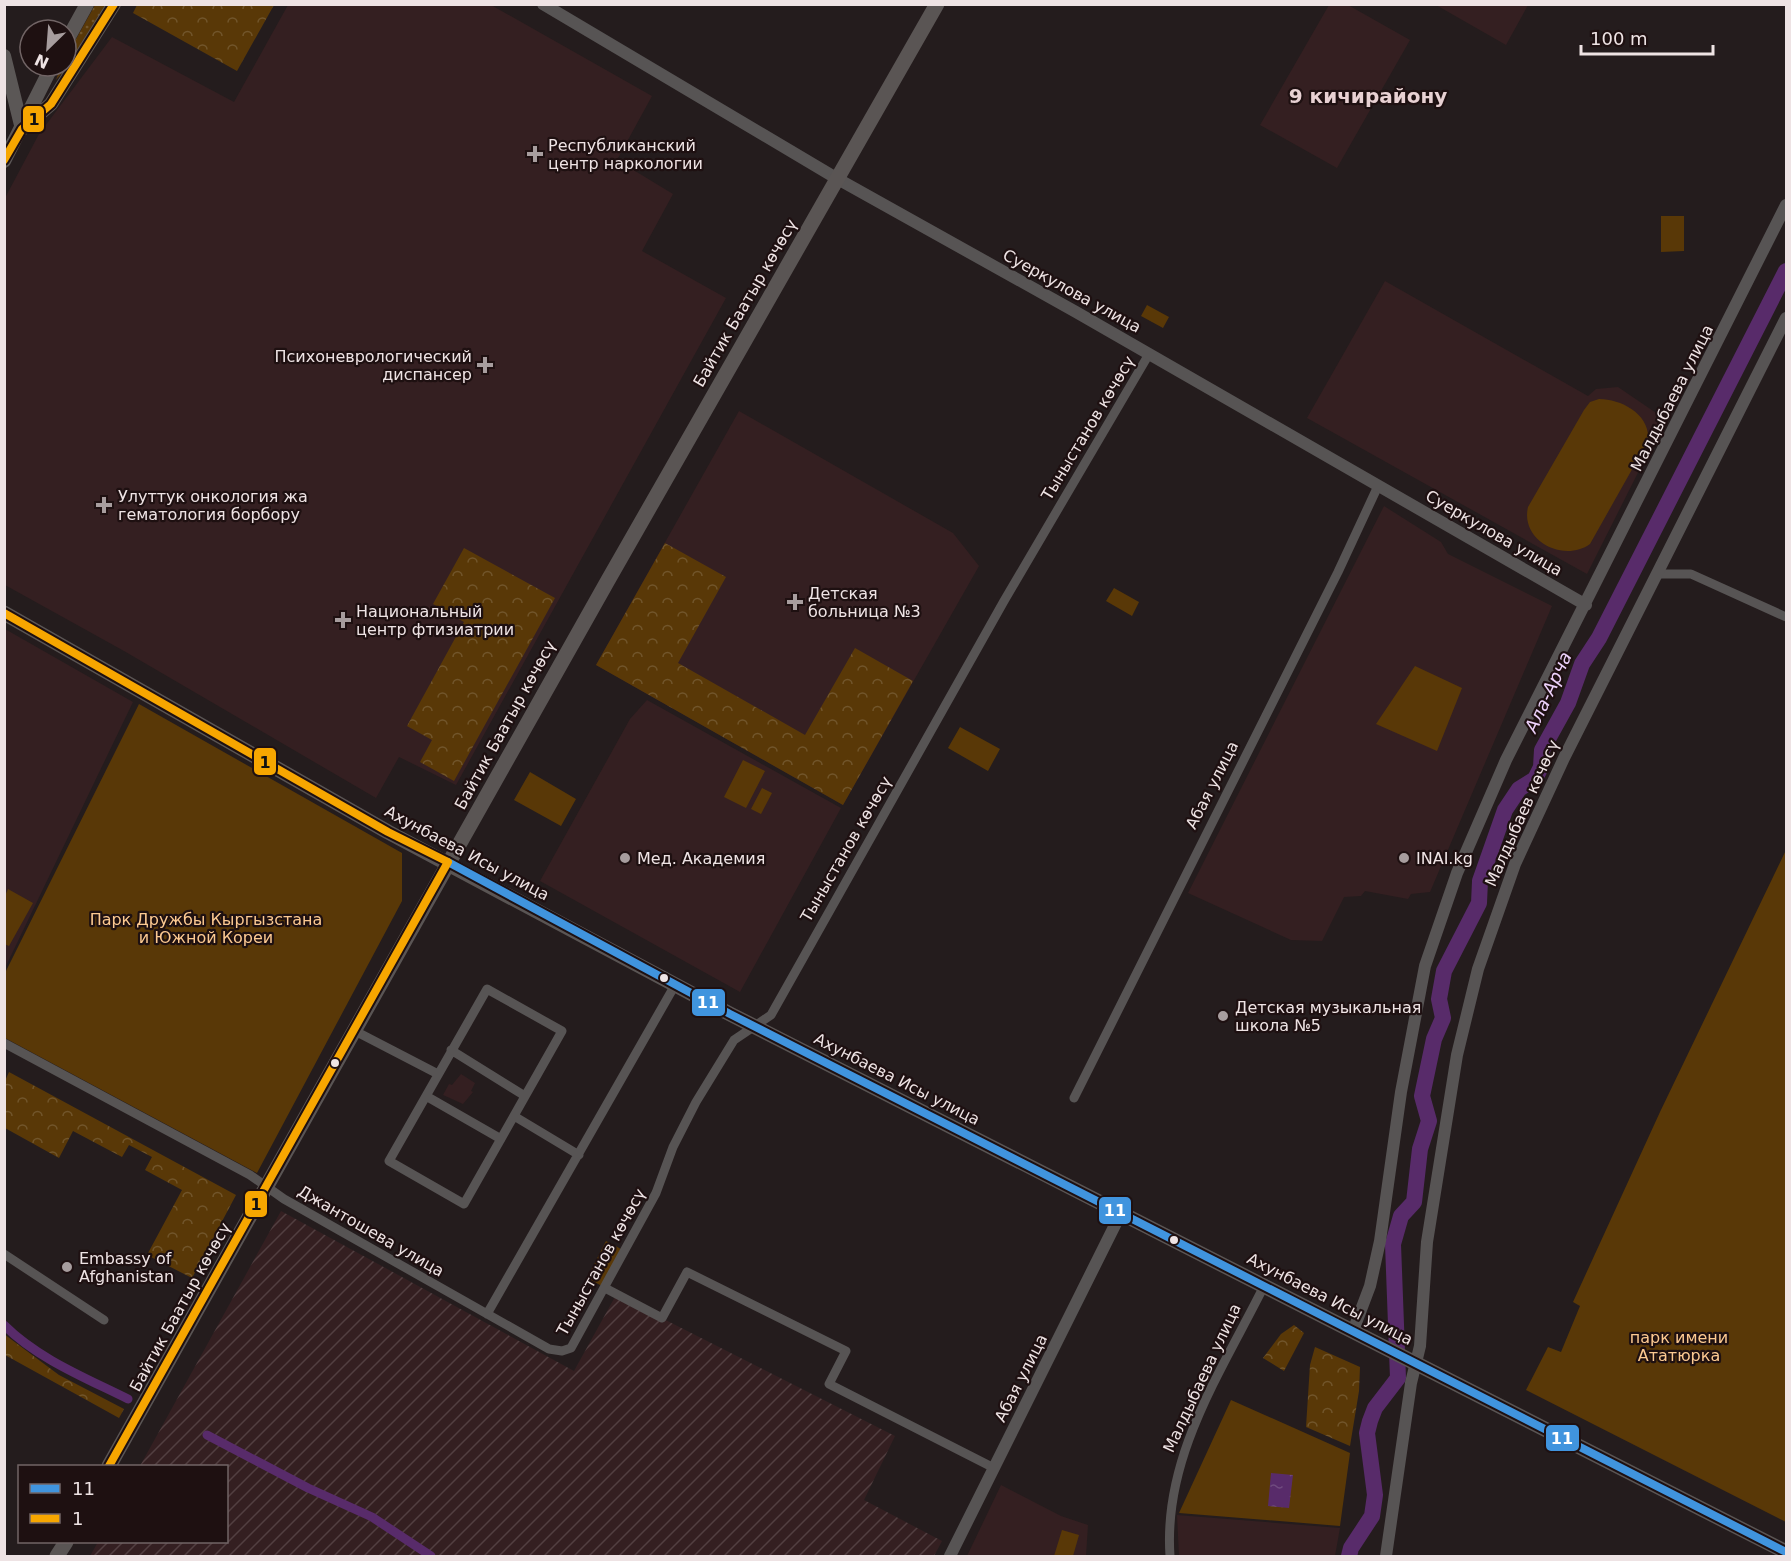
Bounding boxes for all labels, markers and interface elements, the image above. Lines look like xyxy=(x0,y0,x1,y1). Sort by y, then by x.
north arrow xyxy=(18,18,78,78)
scale bar xyxy=(1581,18,1713,56)
text: 100 m xyxy=(1590,28,1648,49)
text: N xyxy=(32,50,52,73)
district label: 9 кичирайону xyxy=(1289,84,1447,108)
line badge: 1 xyxy=(22,105,45,133)
text: 1 xyxy=(28,110,40,129)
place label: Республиканский центр наркологии xyxy=(548,136,703,173)
marker: Республиканский центр наркологии xyxy=(526,145,544,163)
street label: Байтик Баатыр көчөсү xyxy=(689,216,801,390)
street label: Суеркулова улица xyxy=(1000,245,1144,337)
street label: Малдыбаева улица xyxy=(1627,321,1717,475)
place label: Психоневрологический диспансер xyxy=(274,347,472,384)
street label: Тыныстанов көчөсү xyxy=(1037,352,1139,505)
marker: Психоневрологический диспансер xyxy=(476,356,494,374)
street label: Суеркулова улица xyxy=(1422,486,1566,580)
place label: Улуттук онкология жа гематология борбору xyxy=(118,487,308,524)
marker: Улуттук онкология жа гематология борбору xyxy=(95,496,113,514)
place label: Детская больница №3 xyxy=(808,584,921,621)
marker: Детская больница №3 xyxy=(786,593,804,611)
place label: Национальный центр фтизиатрии xyxy=(356,602,514,639)
marker: Национальный центр фтизиатрии xyxy=(334,611,352,629)
street label: Байтик Баатыр көчөсү xyxy=(451,637,559,813)
water label: Ала-Арча xyxy=(1520,648,1576,737)
street label: Малдыбаев көчөсү xyxy=(1481,737,1563,889)
street label: Абая улица xyxy=(1182,738,1242,832)
line badge: 1 xyxy=(253,747,277,776)
text: 1 xyxy=(259,753,271,772)
street label: Тыныстанов көчөсү xyxy=(796,773,896,926)
street label: Ахунбаева Исы улица xyxy=(382,802,552,904)
place label: Мед. Академия xyxy=(637,849,765,868)
place label: INAI.kg xyxy=(1416,849,1473,868)
marker: Мед. Академия xyxy=(618,851,632,865)
marker: INAI.kg xyxy=(1397,851,1411,865)
park label: Парк Дружбы Кыргызстана и Южной Кореи xyxy=(90,910,322,947)
unlabelled marker xyxy=(658,972,670,984)
line badge: 11 xyxy=(691,988,726,1017)
text: 11 xyxy=(697,993,719,1012)
place label: Детская музыкальная школа №5 xyxy=(1235,998,1421,1035)
marker: Детская музыкальная школа №5 xyxy=(1216,1009,1230,1023)
street label: Ахунбаева Исы улица xyxy=(811,1029,983,1129)
unlabelled marker xyxy=(329,1057,341,1069)
street label: Джантошева улица xyxy=(294,1181,448,1281)
street label: Тыныстанов көчөсү xyxy=(552,1185,649,1340)
line badge: 1 xyxy=(244,1190,268,1218)
text: 1 xyxy=(250,1195,262,1214)
line badge: 11 xyxy=(1098,1196,1132,1225)
text: 11 xyxy=(1104,1201,1126,1220)
street label: Байтик Баатыр көчөсү xyxy=(126,1219,234,1395)
unlabelled marker xyxy=(1168,1234,1180,1246)
place label: Embassy of Afghanistan xyxy=(79,1249,174,1286)
street label: Ахунбаева Исы улица xyxy=(1244,1249,1416,1349)
marker: Embassy of Afghanistan xyxy=(60,1260,74,1274)
street label: Малдыбаева улица xyxy=(1159,1301,1245,1455)
park label: парк имени Ататюрка xyxy=(1630,1328,1728,1365)
street label: Абая улица xyxy=(991,1331,1051,1425)
line badge: 11 xyxy=(1545,1424,1580,1452)
text: 11 xyxy=(1551,1429,1573,1448)
legend xyxy=(18,1465,228,1543)
text: 11 xyxy=(72,1478,95,1499)
text: 1 xyxy=(72,1508,83,1529)

